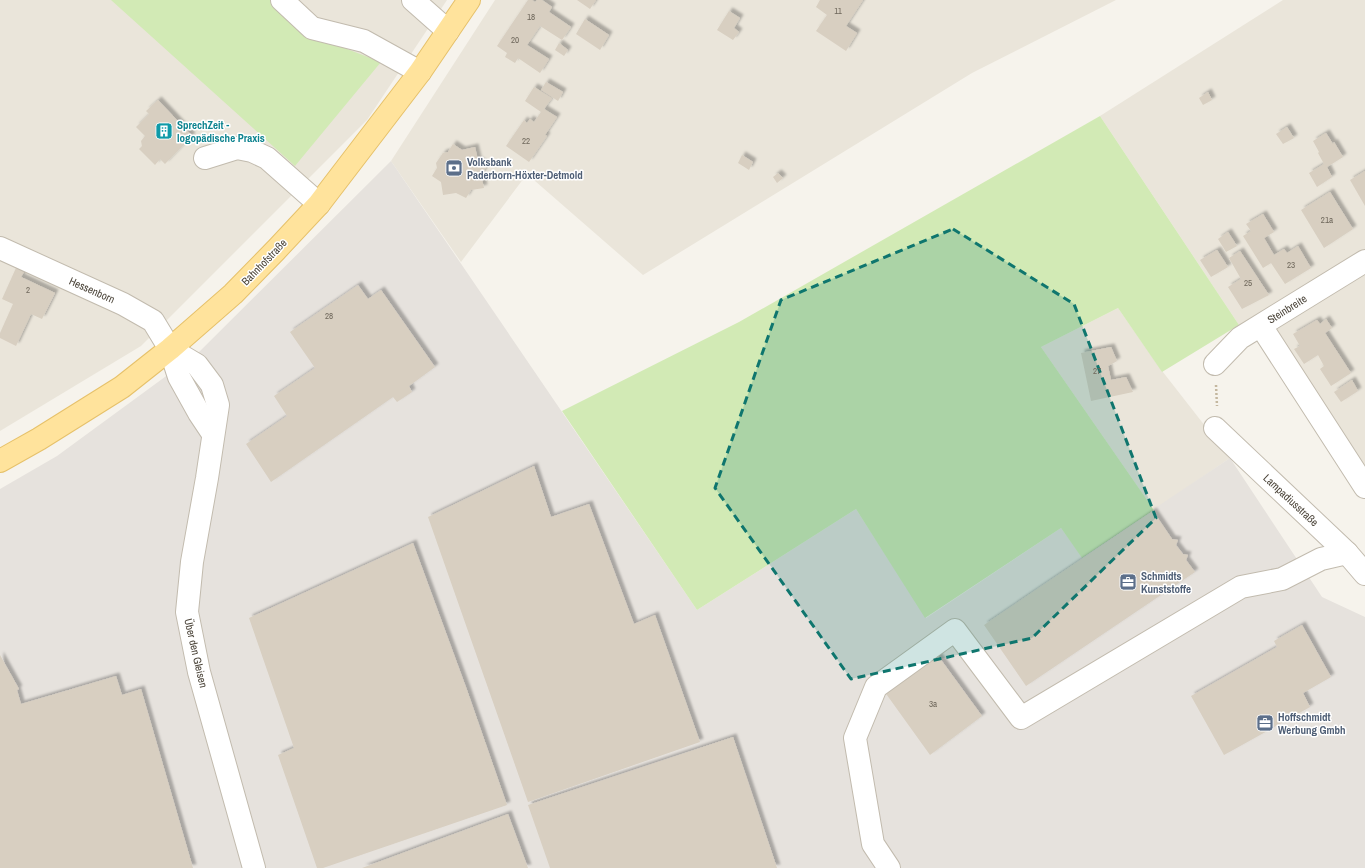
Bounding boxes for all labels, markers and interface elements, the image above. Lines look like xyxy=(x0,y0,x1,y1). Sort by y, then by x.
house number: 11 xyxy=(834,5,842,17)
house number: 18 xyxy=(527,11,535,23)
house number: 20 xyxy=(511,34,519,46)
place label: SprechZeit - logopädische Praxis xyxy=(177,118,265,145)
building icon: SprechZeit - logopädische Praxis xyxy=(154,121,174,141)
house number: 22 xyxy=(522,135,530,147)
place label: Volksbank Paderborn-Höxter-Detmold xyxy=(467,155,583,182)
bank icon: Volksbank Paderborn-Höxter-Detmold xyxy=(444,158,464,178)
house number: 21a xyxy=(1321,214,1333,226)
street label: Bahnhofstraße xyxy=(238,236,290,288)
house number: 23 xyxy=(1287,259,1295,271)
street label: Hessenborn xyxy=(67,274,117,306)
house number: 25 xyxy=(1244,277,1252,289)
house number: 2 xyxy=(26,284,30,296)
street label: Steinbreite xyxy=(1265,291,1309,327)
house number: 28 xyxy=(325,310,333,322)
house number: 27 xyxy=(1093,365,1101,377)
street label: Lampadiusstraße xyxy=(1261,471,1321,529)
place label: Schmidts Kunststoffe xyxy=(1141,569,1191,596)
office icon: Schmidts Kunststoffe xyxy=(1118,572,1138,592)
street label: Über den Gleisen xyxy=(181,617,211,689)
house number: 3a xyxy=(929,698,937,710)
place label: Hoffschmidt Werbung Gmbh xyxy=(1278,710,1346,737)
office icon: Hoffschmidt Werbung Gmbh xyxy=(1255,713,1275,733)

